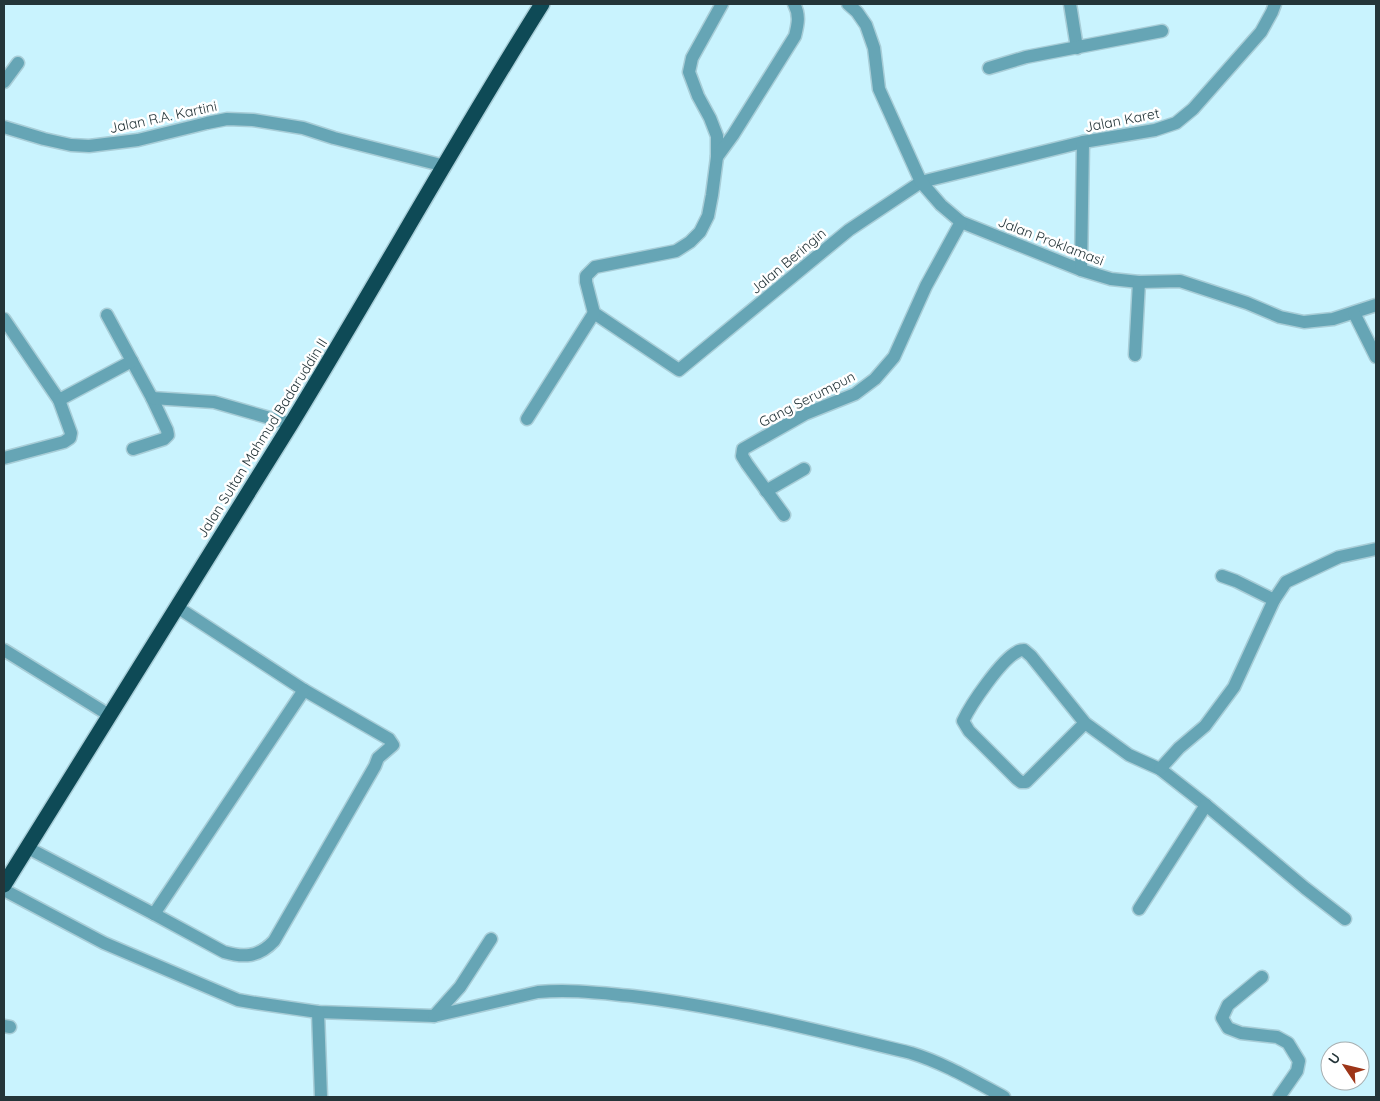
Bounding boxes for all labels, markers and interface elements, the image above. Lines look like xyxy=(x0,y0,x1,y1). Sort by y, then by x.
street label: Jalan R.A. Kartini xyxy=(108,97,218,137)
street label: Jalan Karet xyxy=(1083,104,1161,136)
street label: Jalan Proklamasi xyxy=(996,213,1106,269)
street label: Jalan Beringin xyxy=(746,224,830,298)
street label: Jalan Sultan Mahmud Badaruddin II xyxy=(193,335,331,541)
street label: Gang Serumpun xyxy=(756,367,858,431)
north arrow xyxy=(1320,1041,1370,1091)
text: U xyxy=(1324,1049,1345,1068)

